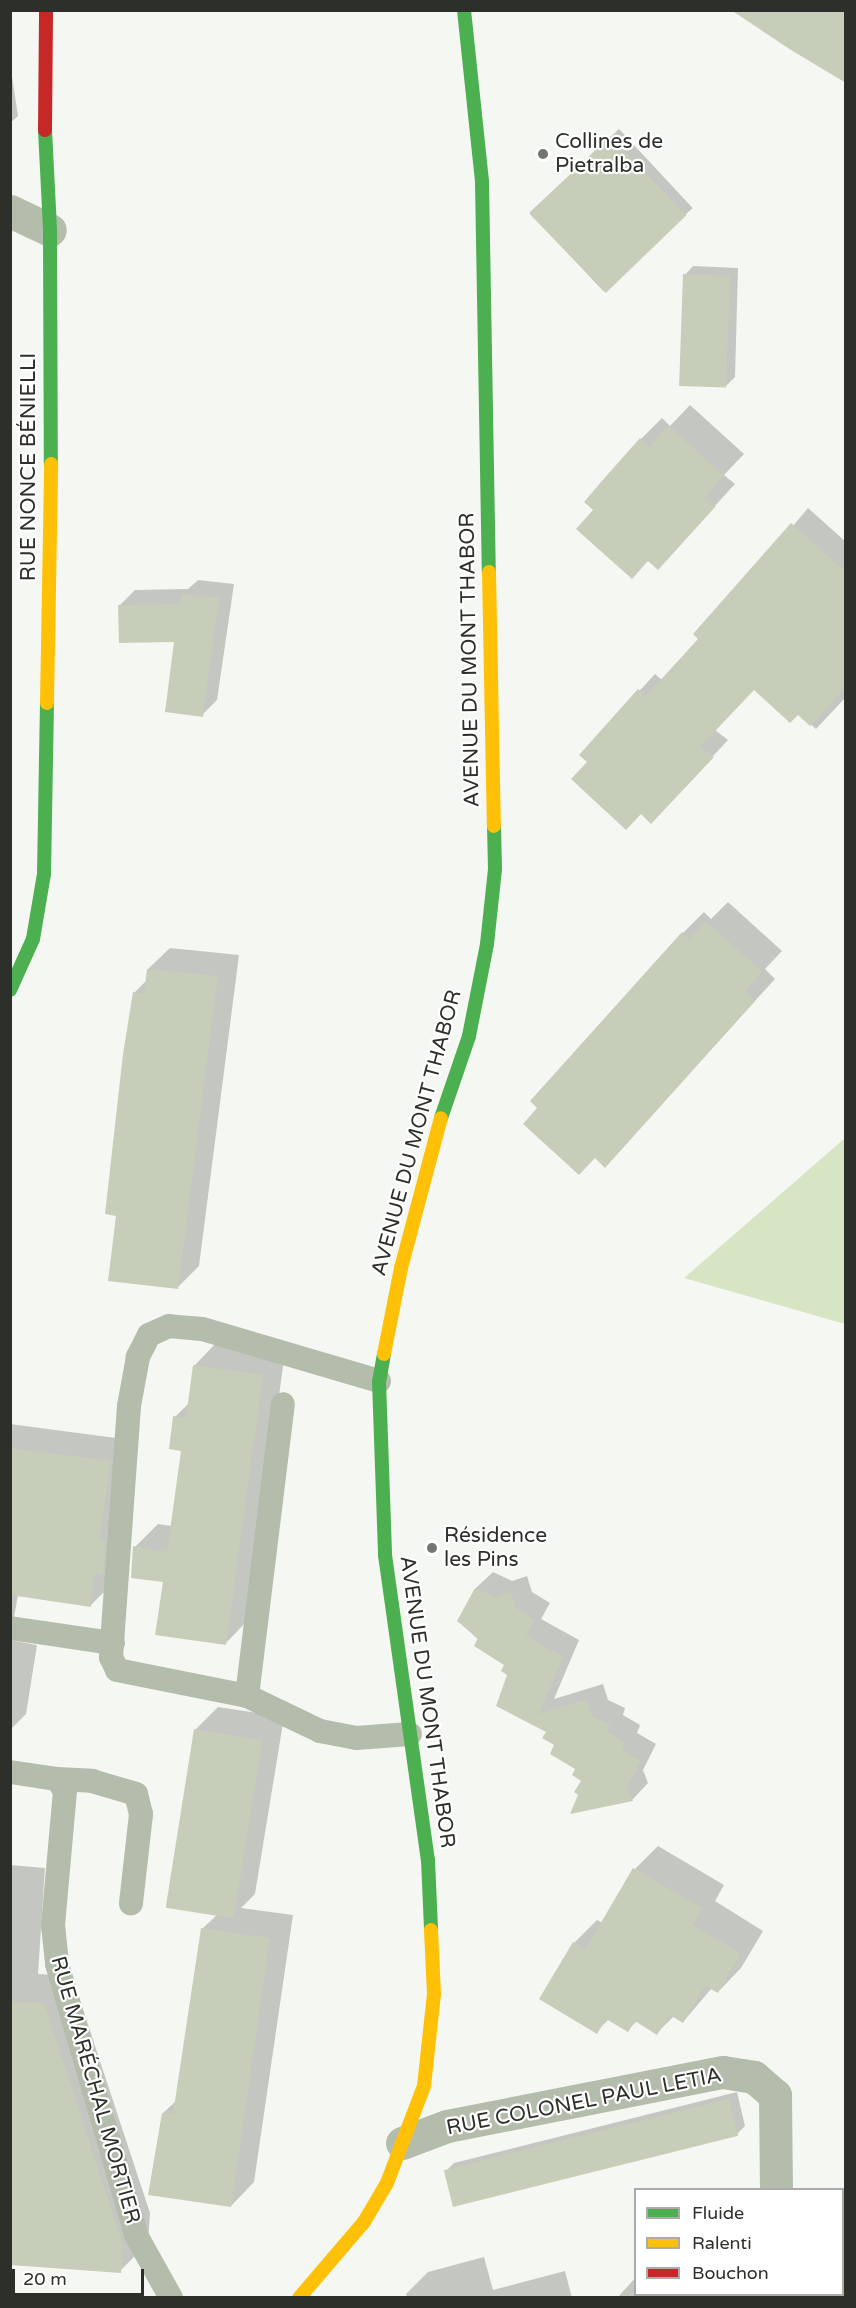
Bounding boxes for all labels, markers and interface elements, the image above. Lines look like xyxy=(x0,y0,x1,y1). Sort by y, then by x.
place label: Collines de Pietralba xyxy=(555,129,663,179)
marker: Collines de Pietralba xyxy=(536,147,550,161)
street label: RUE NONCE BÉNIELLI xyxy=(16,353,42,581)
street label: AVENUE DU MONT THABOR xyxy=(455,512,485,808)
street label: AVENUE DU MONT THABOR xyxy=(367,987,467,1279)
place label: Résidence les Pins xyxy=(444,1523,547,1573)
marker: Résidence les Pins xyxy=(425,1541,439,1555)
street label: AVENUE DU MONT THABOR xyxy=(394,1554,460,1850)
street label: RUE MARÉCHAL MORTIER xyxy=(45,1953,145,2227)
street label: RUE COLONEL PAUL LETIA xyxy=(444,2063,724,2141)
legend xyxy=(634,2188,844,2296)
text: Fluide xyxy=(692,2202,744,2224)
text: Ralenti xyxy=(692,2232,752,2254)
scale bar xyxy=(15,2257,147,2295)
text: Bouchon xyxy=(692,2262,769,2284)
text: 20 m xyxy=(23,2268,67,2290)

